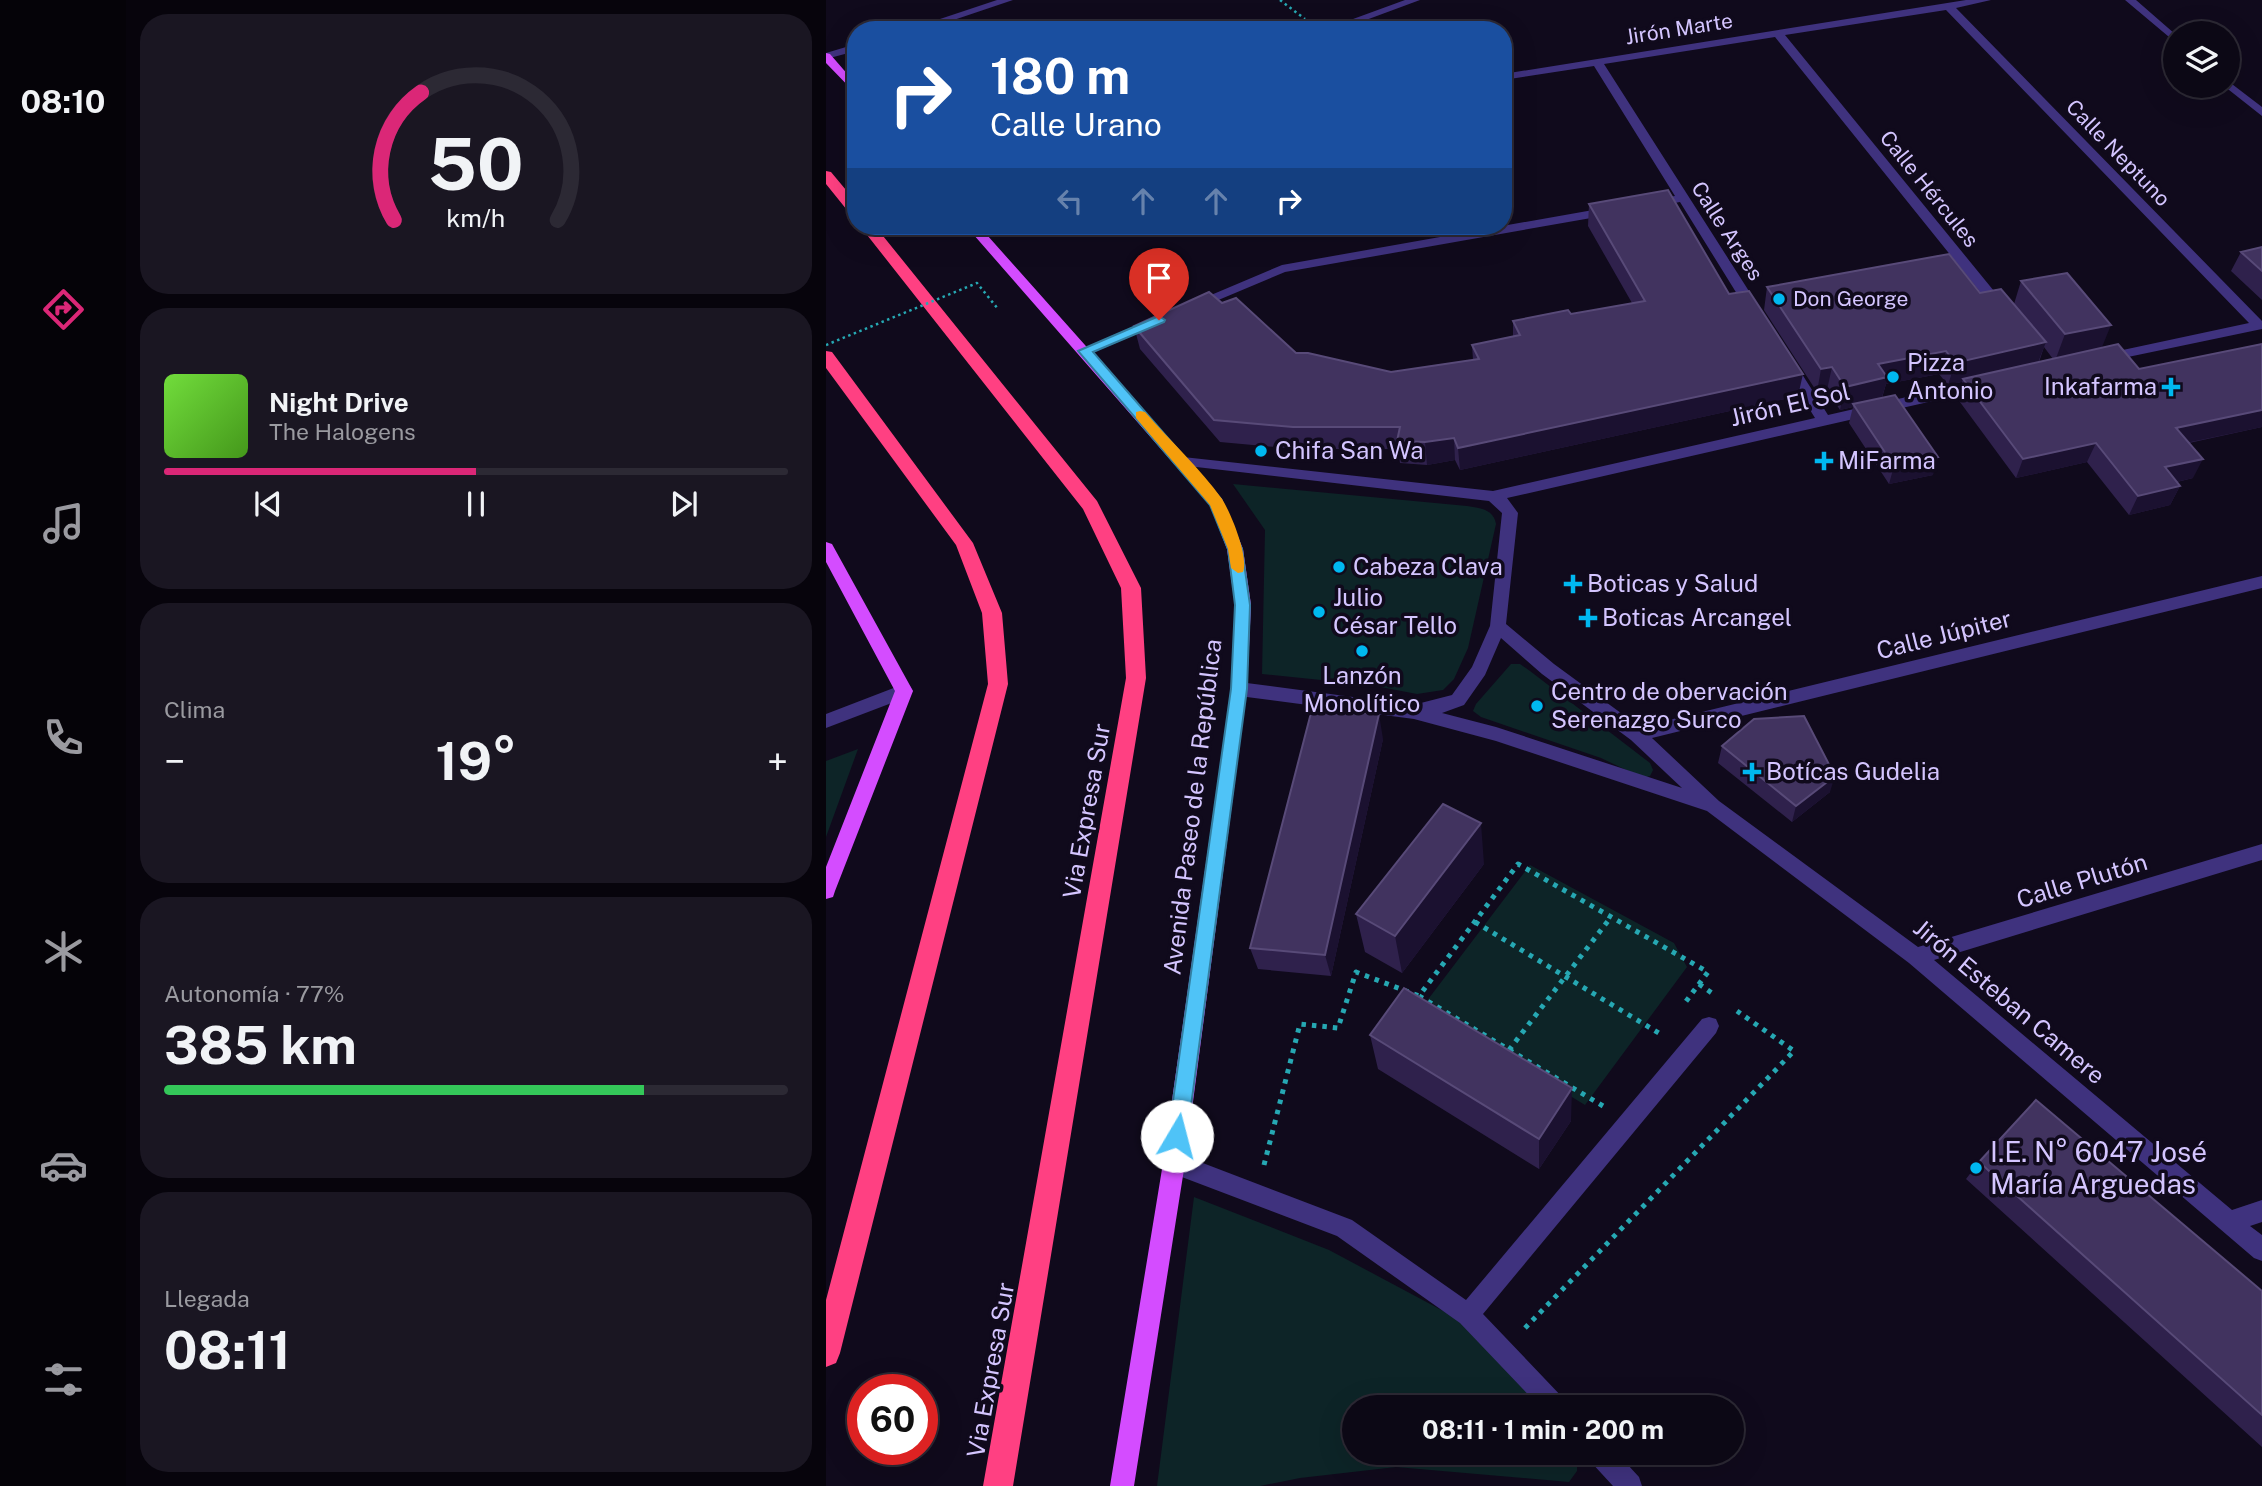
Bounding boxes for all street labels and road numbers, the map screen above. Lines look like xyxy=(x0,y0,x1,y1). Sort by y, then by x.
street label: Jirón Marte xyxy=(1623,8,1734,49)
street label: Calle Neptuno xyxy=(2061,94,2176,211)
street label: Calle Hércules xyxy=(1875,125,1984,252)
street label: Calle Arges xyxy=(1686,177,1769,285)
street label: Jirón El Sol xyxy=(1727,377,1853,431)
street label: Calle Júpiter xyxy=(1873,604,2014,664)
street label: Avenida Paseo de la República xyxy=(1157,637,1227,976)
street label: Via Expresa Sur xyxy=(1057,721,1115,901)
street label: Calle Plutón xyxy=(2013,847,2150,913)
street label: Jirón Esteban Camere xyxy=(1908,913,2111,1089)
street label: Via Expresa Sur xyxy=(961,1280,1019,1460)

